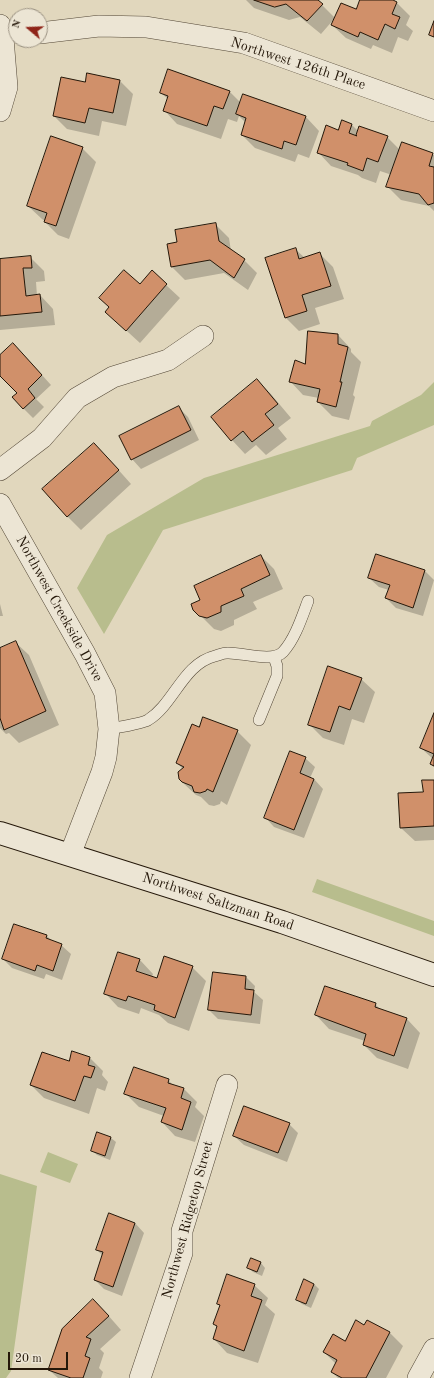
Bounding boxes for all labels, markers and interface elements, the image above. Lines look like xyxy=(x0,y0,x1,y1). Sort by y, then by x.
north arrow xyxy=(8,8,48,48)
text: N xyxy=(11,18,24,30)
street label: Northwest 126th Place xyxy=(228,34,368,94)
street label: Northwest Creekside Drive xyxy=(12,533,106,685)
street label: Northwest Saltzman Road xyxy=(140,869,296,935)
street label: Northwest Ridgetop Street xyxy=(159,1139,217,1301)
scale bar xyxy=(10,1344,70,1370)
text: 20 m xyxy=(15,1353,42,1365)

